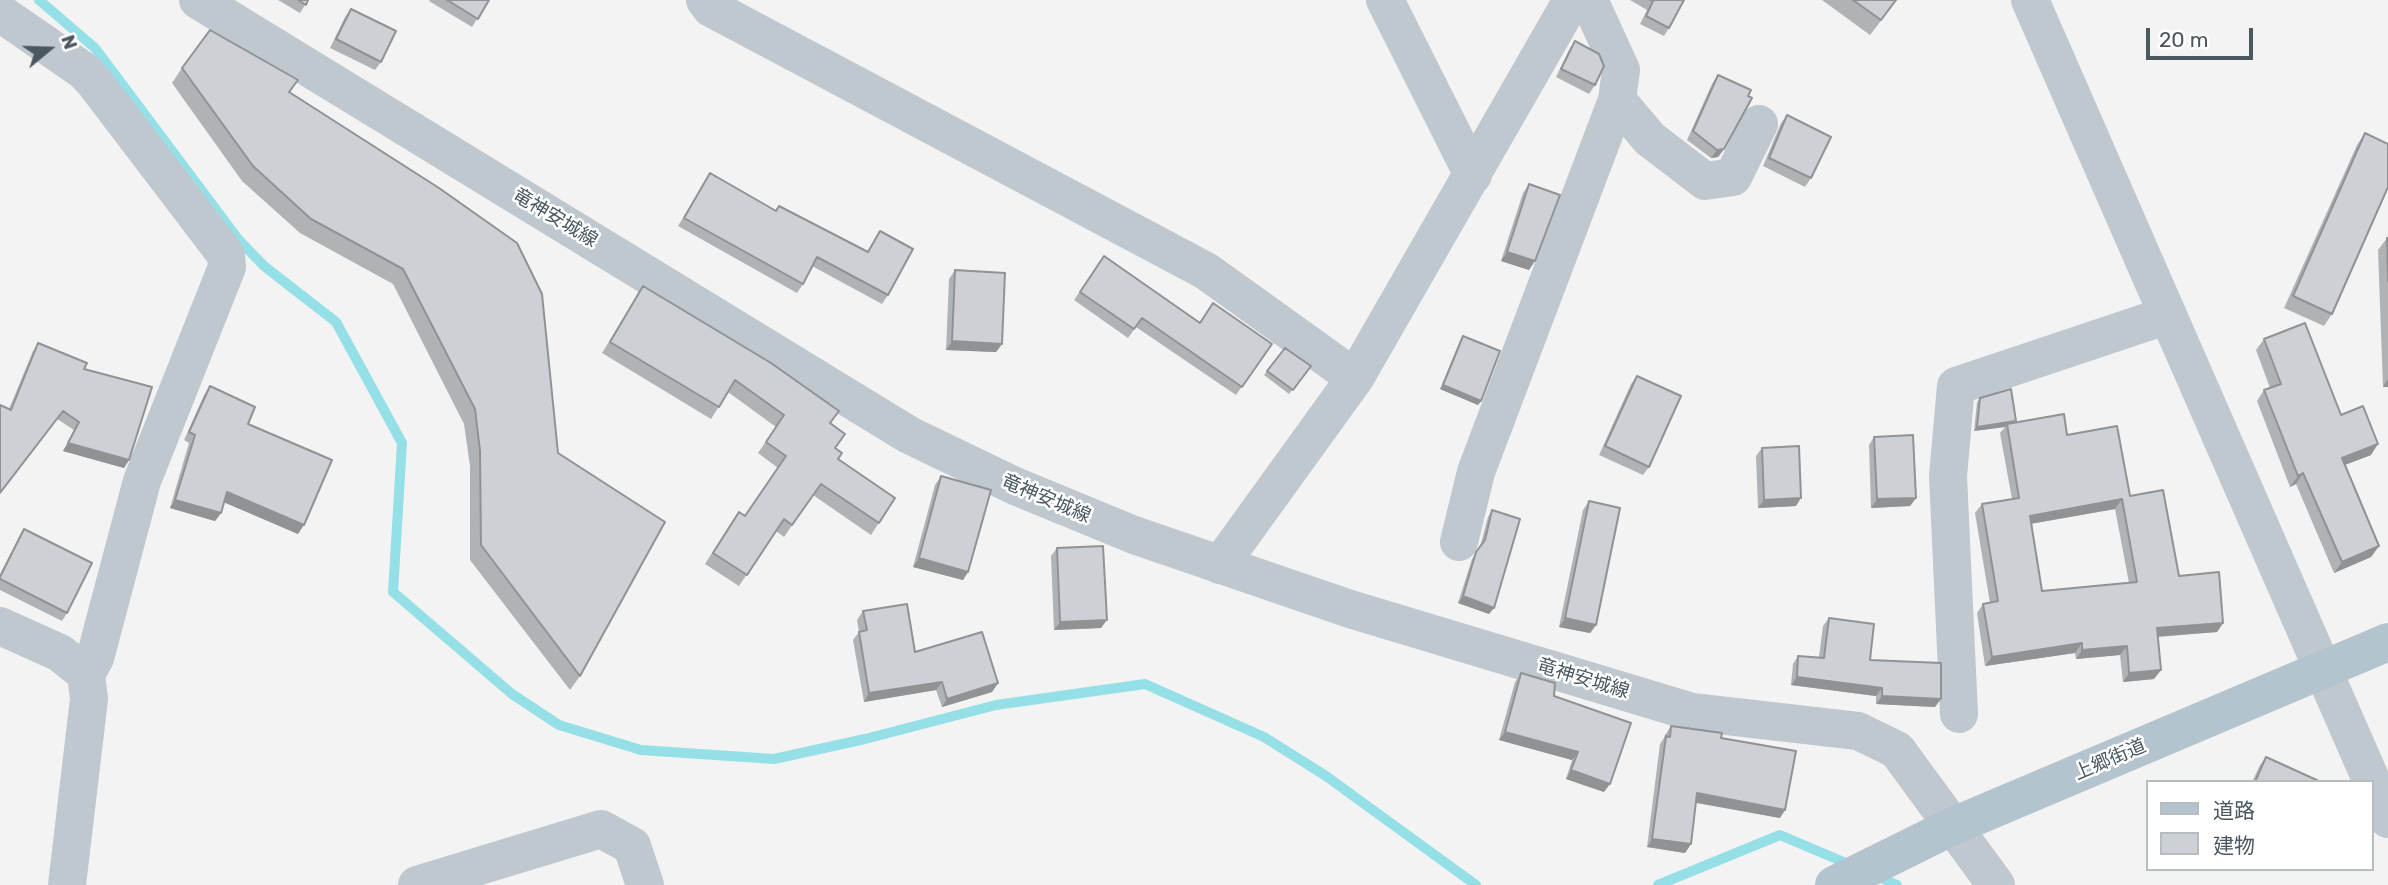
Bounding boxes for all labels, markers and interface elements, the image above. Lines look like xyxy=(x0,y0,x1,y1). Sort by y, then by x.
north arrow xyxy=(14,14,84,84)
scale bar xyxy=(2150,14,2257,58)
text: 20 m xyxy=(2159,27,2208,52)
text: N xyxy=(56,32,82,52)
street label: 竜神安城線 xyxy=(508,184,602,252)
street label: 竜神安城線 xyxy=(998,470,1094,528)
street label: 竜神安城線 xyxy=(1534,654,1632,704)
street label: 上郷街道 xyxy=(2071,735,2149,785)
legend xyxy=(2146,780,2374,871)
text: 道路 xyxy=(2213,798,2255,823)
text: 建物 xyxy=(2213,833,2255,858)

